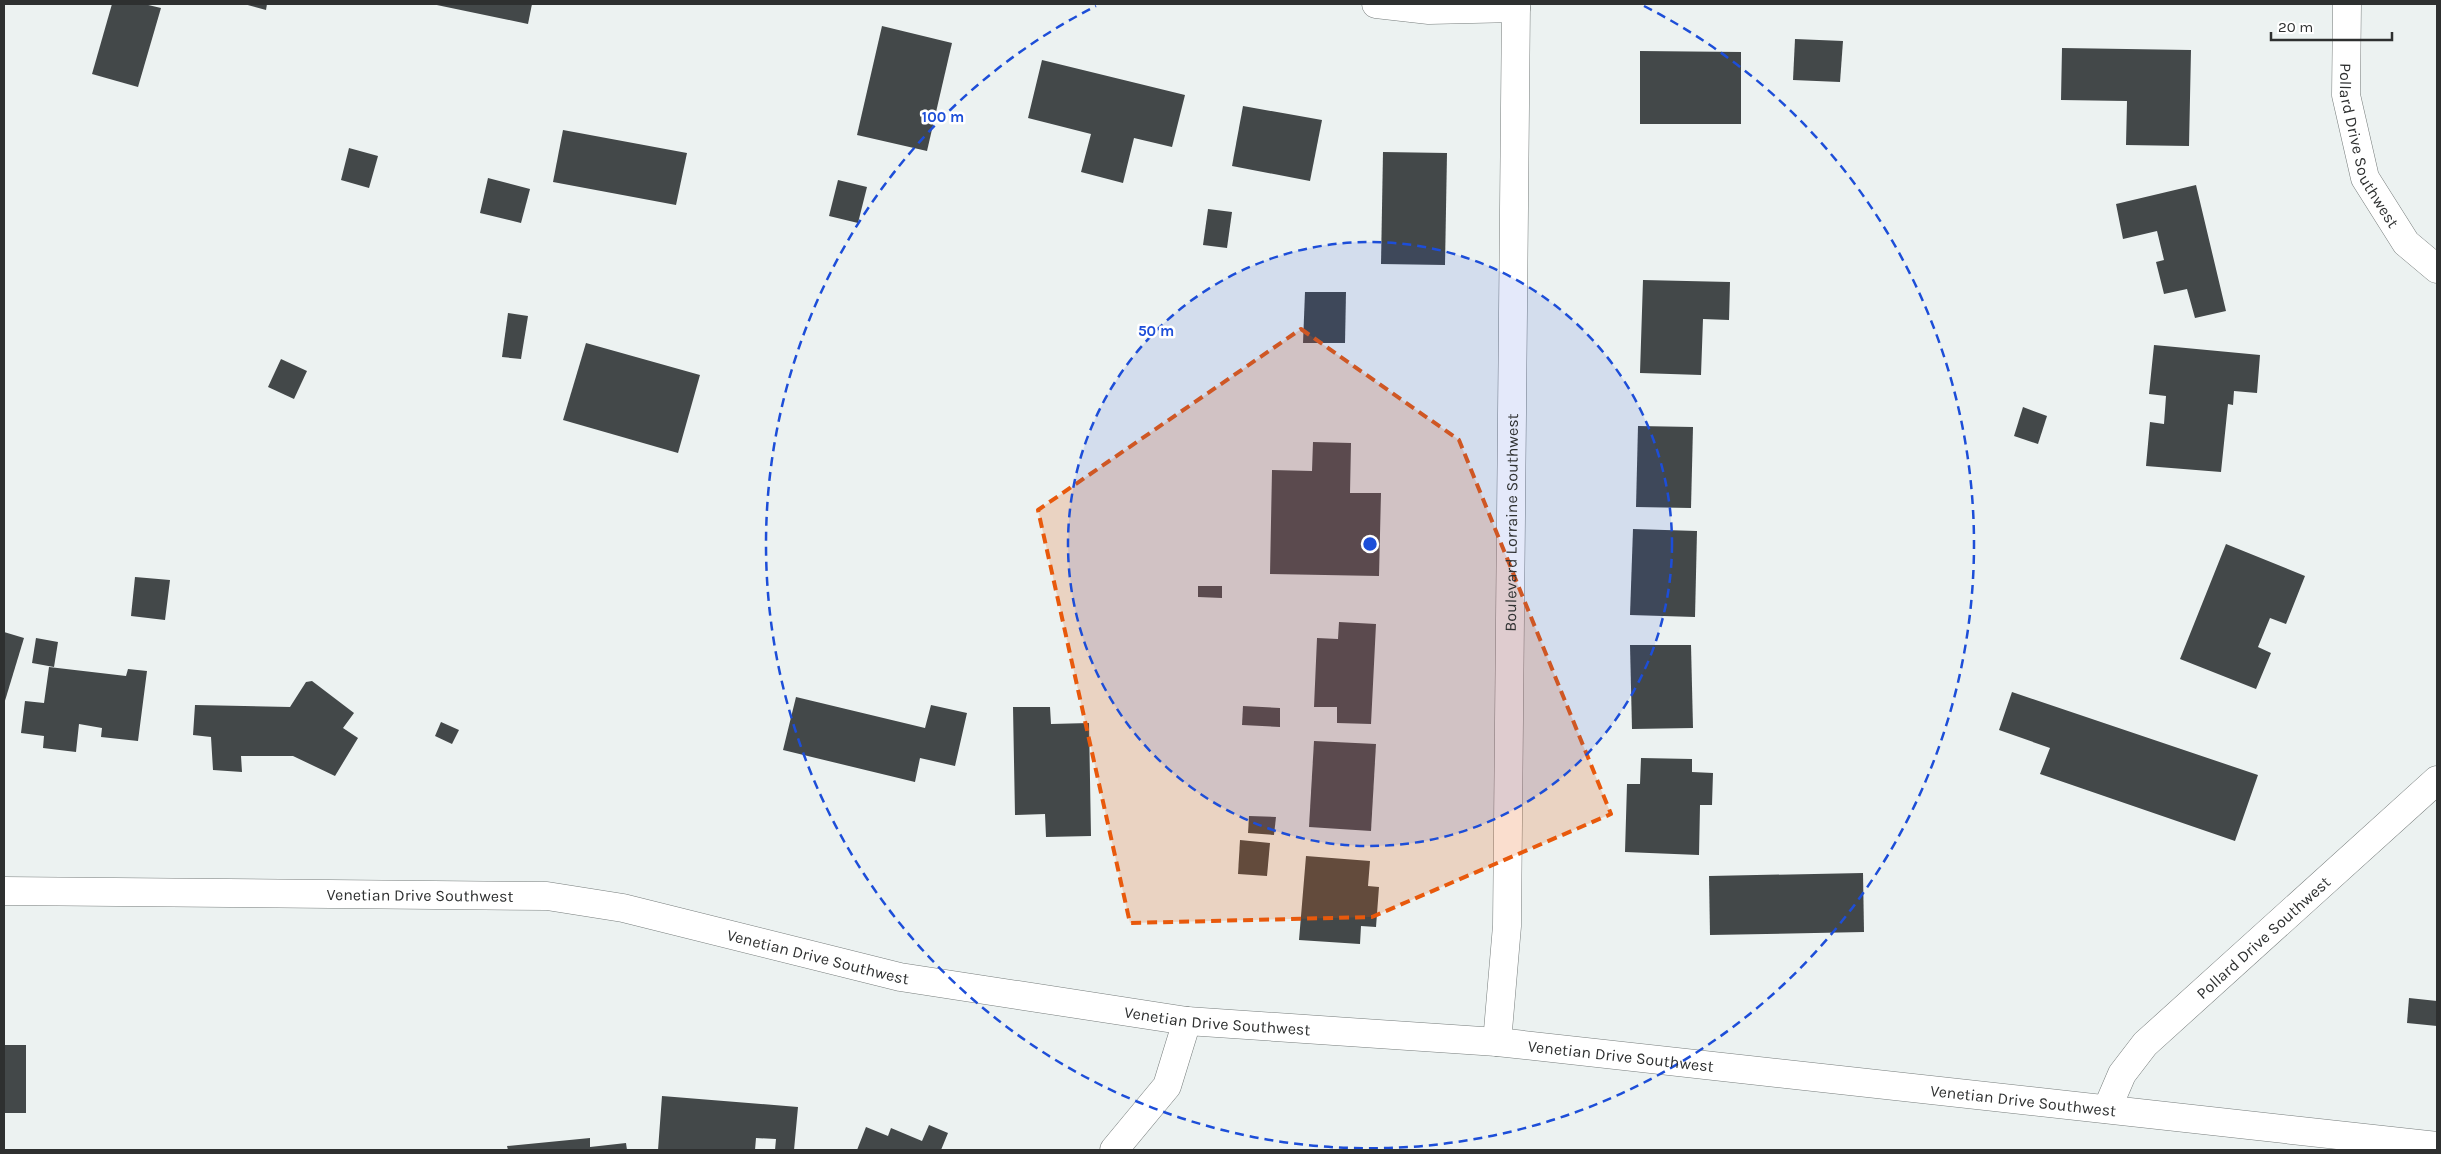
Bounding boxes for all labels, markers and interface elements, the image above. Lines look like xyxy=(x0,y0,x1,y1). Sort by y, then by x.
scale bar xyxy=(2271,10,2392,42)
text: 20 m xyxy=(2278,18,2313,36)
street label: Pollard Drive Southwest xyxy=(2336,63,2403,231)
text: 100 m xyxy=(922,108,964,126)
text: 50 m xyxy=(1138,322,1174,340)
street label: Boulevard Lorraine Southwest xyxy=(1501,413,1522,632)
centre of rings xyxy=(1361,535,1379,553)
street label: Pollard Drive Southwest xyxy=(2193,872,2334,1003)
street label: Venetian Drive Southwest xyxy=(326,885,514,906)
street label: Venetian Drive Southwest xyxy=(725,925,910,988)
street label: Venetian Drive Southwest xyxy=(1123,1003,1311,1039)
street label: Venetian Drive Southwest xyxy=(1527,1036,1715,1076)
street label: Venetian Drive Southwest xyxy=(1929,1081,2117,1120)

